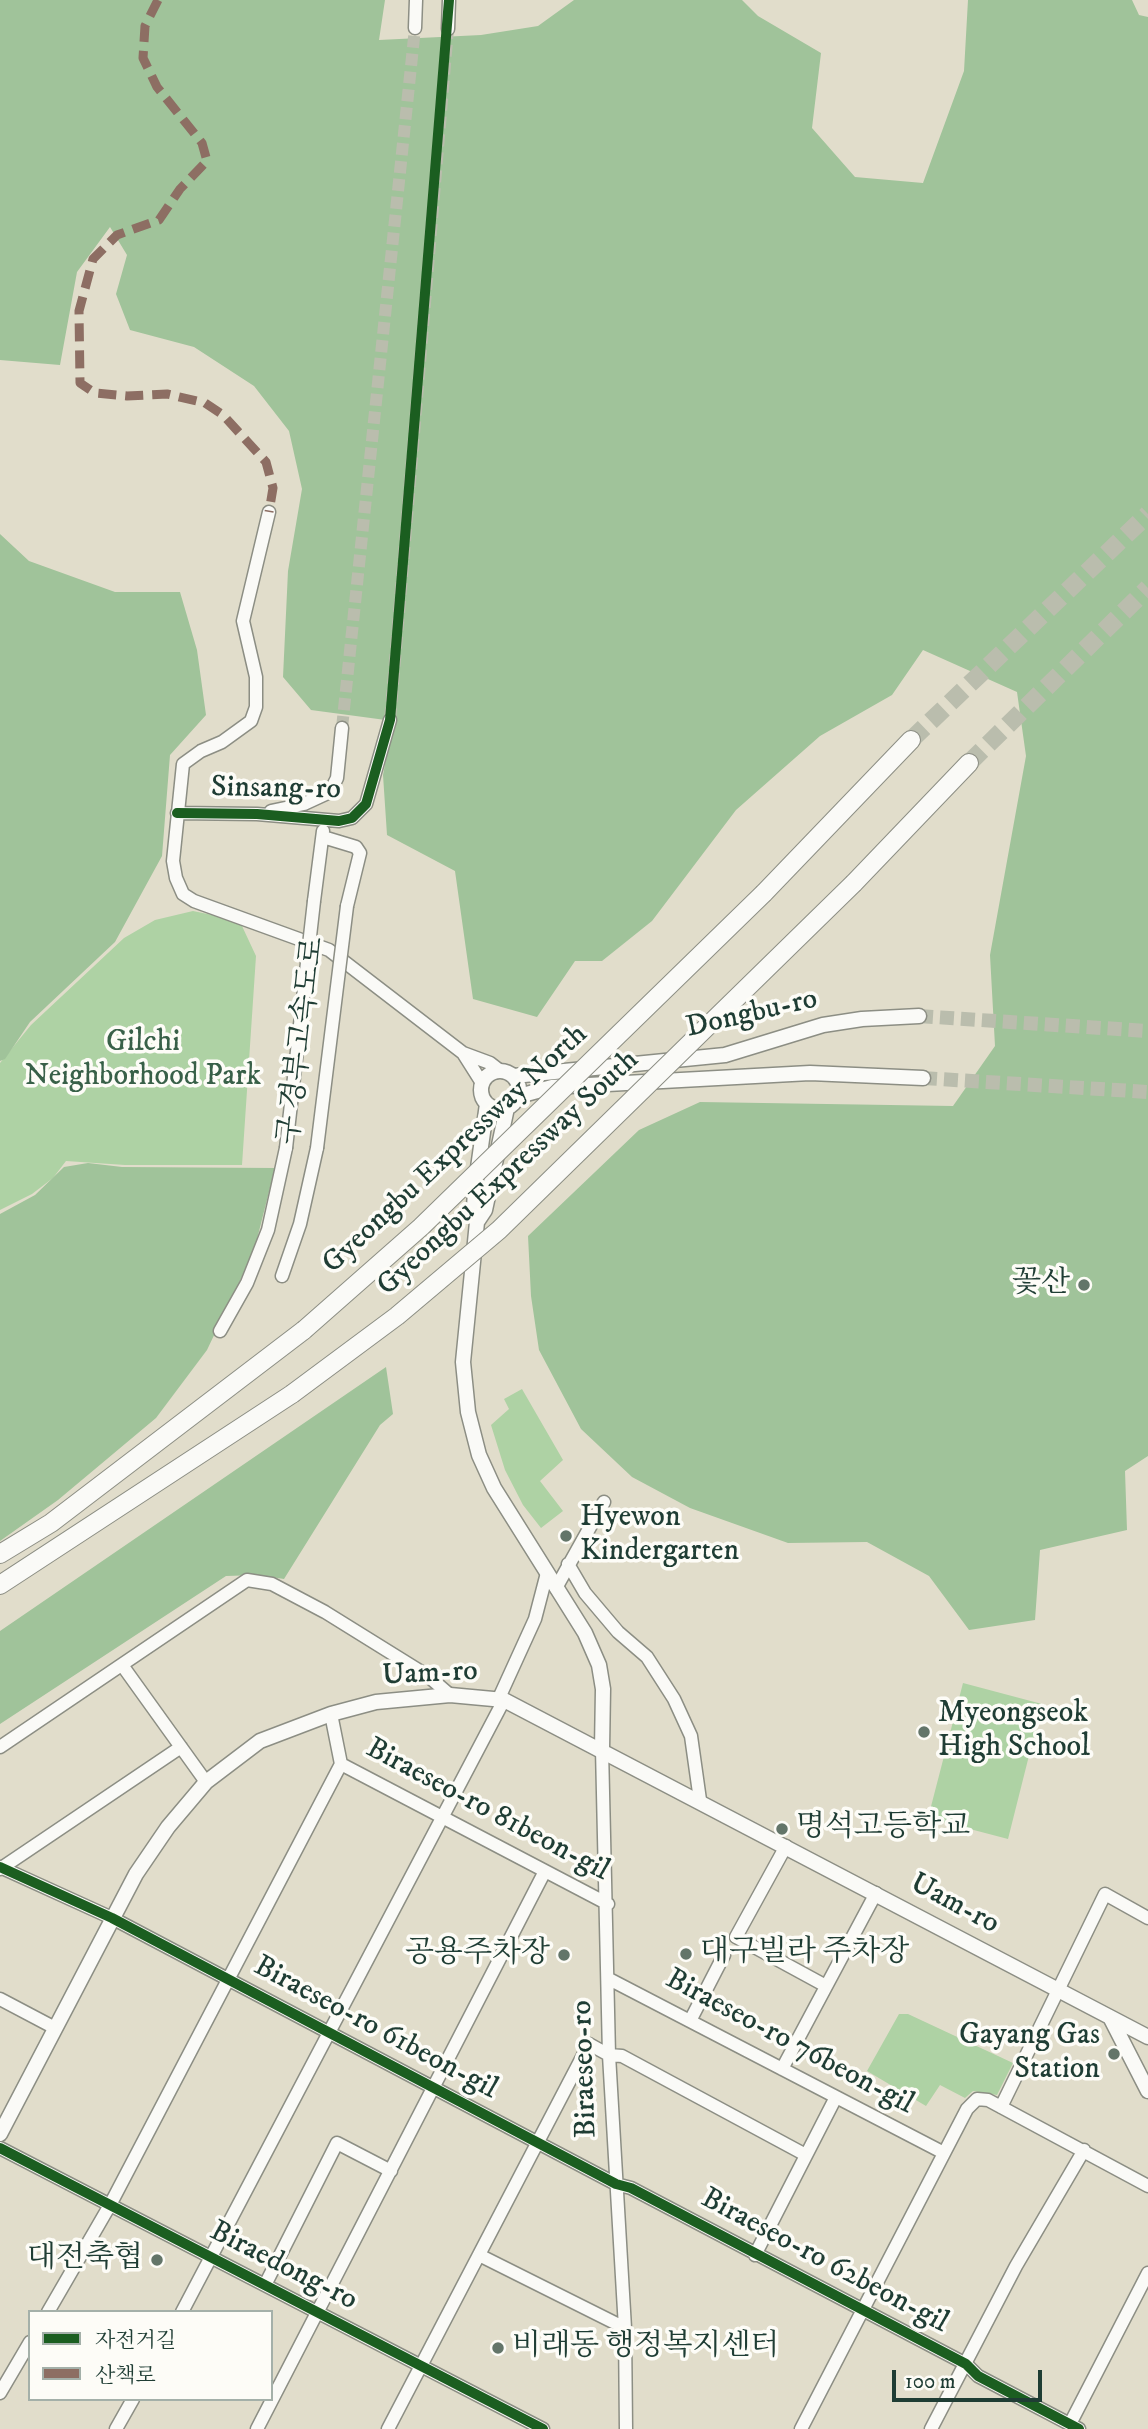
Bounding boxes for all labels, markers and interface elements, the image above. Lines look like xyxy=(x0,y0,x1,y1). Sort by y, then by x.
street label: Sinsang-ro xyxy=(211,771,341,809)
street label: 구 경부고속도로 xyxy=(272,935,334,1147)
street label: Dongbu-ro xyxy=(683,982,821,1048)
street label: Gyeongbu Expressway North xyxy=(316,1018,596,1282)
park label: Gilchi Neighborhood Park xyxy=(25,1026,261,1096)
street label: Gyeongbu Expressway South xyxy=(371,1043,647,1305)
place label: 꽃산 xyxy=(1012,1267,1070,1303)
marker: 꽃산 xyxy=(1076,1277,1092,1293)
place label: Hyewon Kindergarten xyxy=(580,1501,739,1572)
marker: Hyewon Kindergarten xyxy=(558,1528,574,1544)
street label: Uam-ro xyxy=(381,1655,479,1695)
place label: Myeongseok High School xyxy=(938,1697,1090,1768)
marker: Myeongseok High School xyxy=(916,1724,932,1740)
street label: Biraeseo-ro 81beon-gil xyxy=(359,1732,615,1890)
place label: 명석고등학교 xyxy=(796,1811,970,1847)
marker: 명석고등학교 xyxy=(774,1821,790,1837)
street label: Uam-ro xyxy=(903,1867,1005,1943)
place label: 대구빌라 주차장 xyxy=(700,1936,909,1972)
place label: 공용주차장 xyxy=(405,1937,550,1973)
marker: 대구빌라 주차장 xyxy=(678,1946,694,1962)
marker: 공용주차장 xyxy=(556,1947,572,1963)
street label: Biraeseo-ro 61beon-gil xyxy=(247,1949,503,2109)
street label: Biraeseo-ro 76beon-gil xyxy=(659,1962,919,2124)
street label: Biraeseo-ro xyxy=(566,1999,606,2139)
place label: Gayang Gas Station xyxy=(959,2019,1100,2090)
marker: Gayang Gas Station xyxy=(1106,2046,1122,2062)
street label: Biraeseo-ro 62beon-gil xyxy=(694,2182,954,2342)
street label: Biraedong-ro xyxy=(203,2214,363,2320)
place label: 대전축협 xyxy=(27,2242,143,2278)
marker: 대전축협 xyxy=(149,2252,165,2268)
legend xyxy=(28,2310,273,2401)
text: 자전거길 xyxy=(95,2328,176,2354)
place label: 비래동 행정복지센터 xyxy=(512,2330,779,2366)
marker: 비래동 행정복지센터 xyxy=(490,2340,506,2356)
scale bar xyxy=(896,2356,1046,2400)
text: 산책로 xyxy=(95,2363,156,2389)
text: 100 m xyxy=(905,2369,956,2395)

